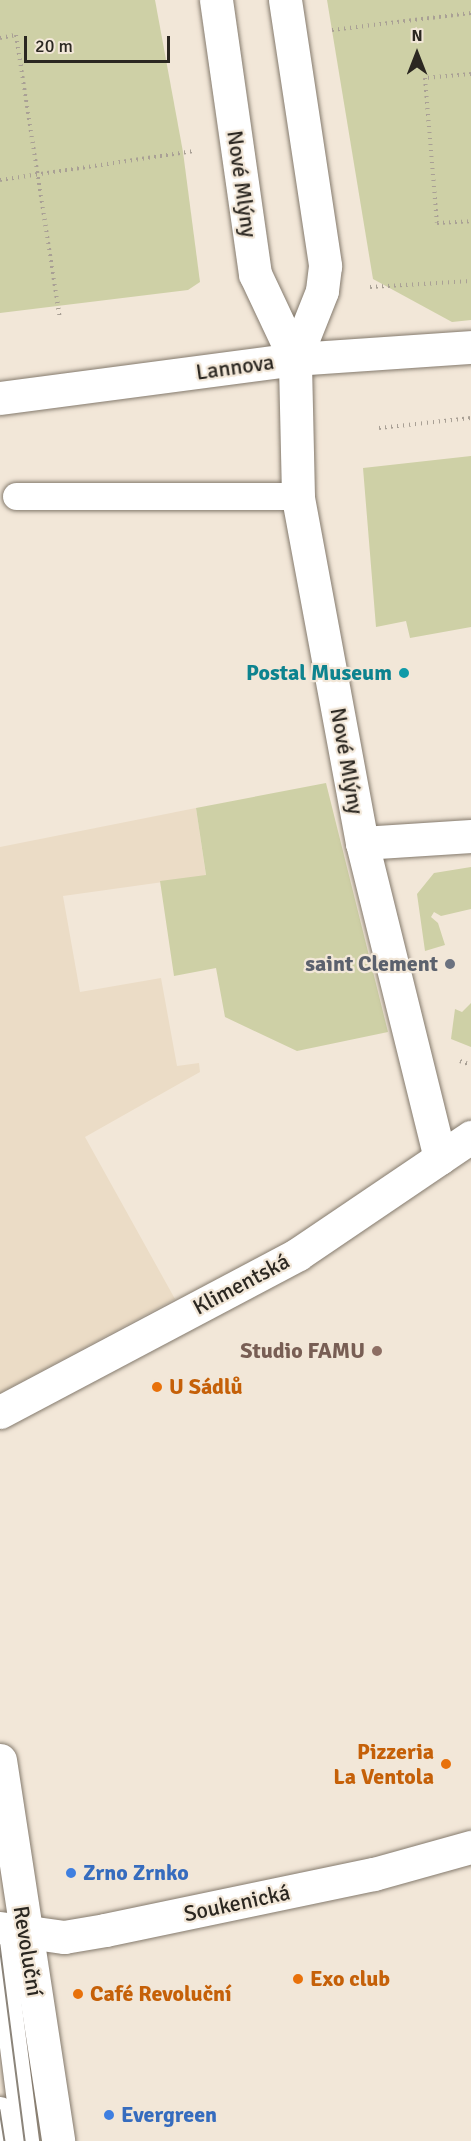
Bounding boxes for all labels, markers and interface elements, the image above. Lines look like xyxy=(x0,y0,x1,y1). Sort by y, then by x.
scale bar xyxy=(27,24,172,62)
north arrow xyxy=(387,24,447,84)
text: N xyxy=(411,26,423,46)
text: 20 m xyxy=(35,35,73,57)
street label: Nové Mlýny xyxy=(221,129,263,239)
street label: Lannova xyxy=(194,348,276,386)
place label: Postal Museum xyxy=(246,660,392,686)
marker: Postal Museum xyxy=(397,666,411,680)
street label: Nové Mlýny xyxy=(325,706,369,816)
place label: saint Clement xyxy=(305,951,438,977)
marker: saint Clement xyxy=(443,957,457,971)
street label: Klimentská xyxy=(188,1248,294,1320)
place label: Studio FAMU xyxy=(240,1338,365,1364)
marker: Studio FAMU xyxy=(370,1344,384,1358)
place label: U Sádlů xyxy=(169,1374,243,1400)
marker: U Sádlů xyxy=(150,1380,164,1394)
place label: Pizzeria La Ventola xyxy=(333,1738,434,1790)
marker: Pizzeria La Ventola xyxy=(439,1757,453,1771)
place label: Zrno Zrnko xyxy=(83,1860,189,1886)
marker: Zrno Zrnko xyxy=(64,1866,78,1880)
street label: Soukenická xyxy=(182,1879,292,1927)
street label: Revoluční xyxy=(8,1904,48,1998)
place label: Exo club xyxy=(310,1966,390,1992)
marker: Exo club xyxy=(291,1972,305,1986)
place label: Café Revoluční xyxy=(90,1981,232,2007)
marker: Café Revoluční xyxy=(71,1987,85,2001)
place label: Evergreen xyxy=(121,2102,217,2128)
marker: Evergreen xyxy=(102,2108,116,2122)

